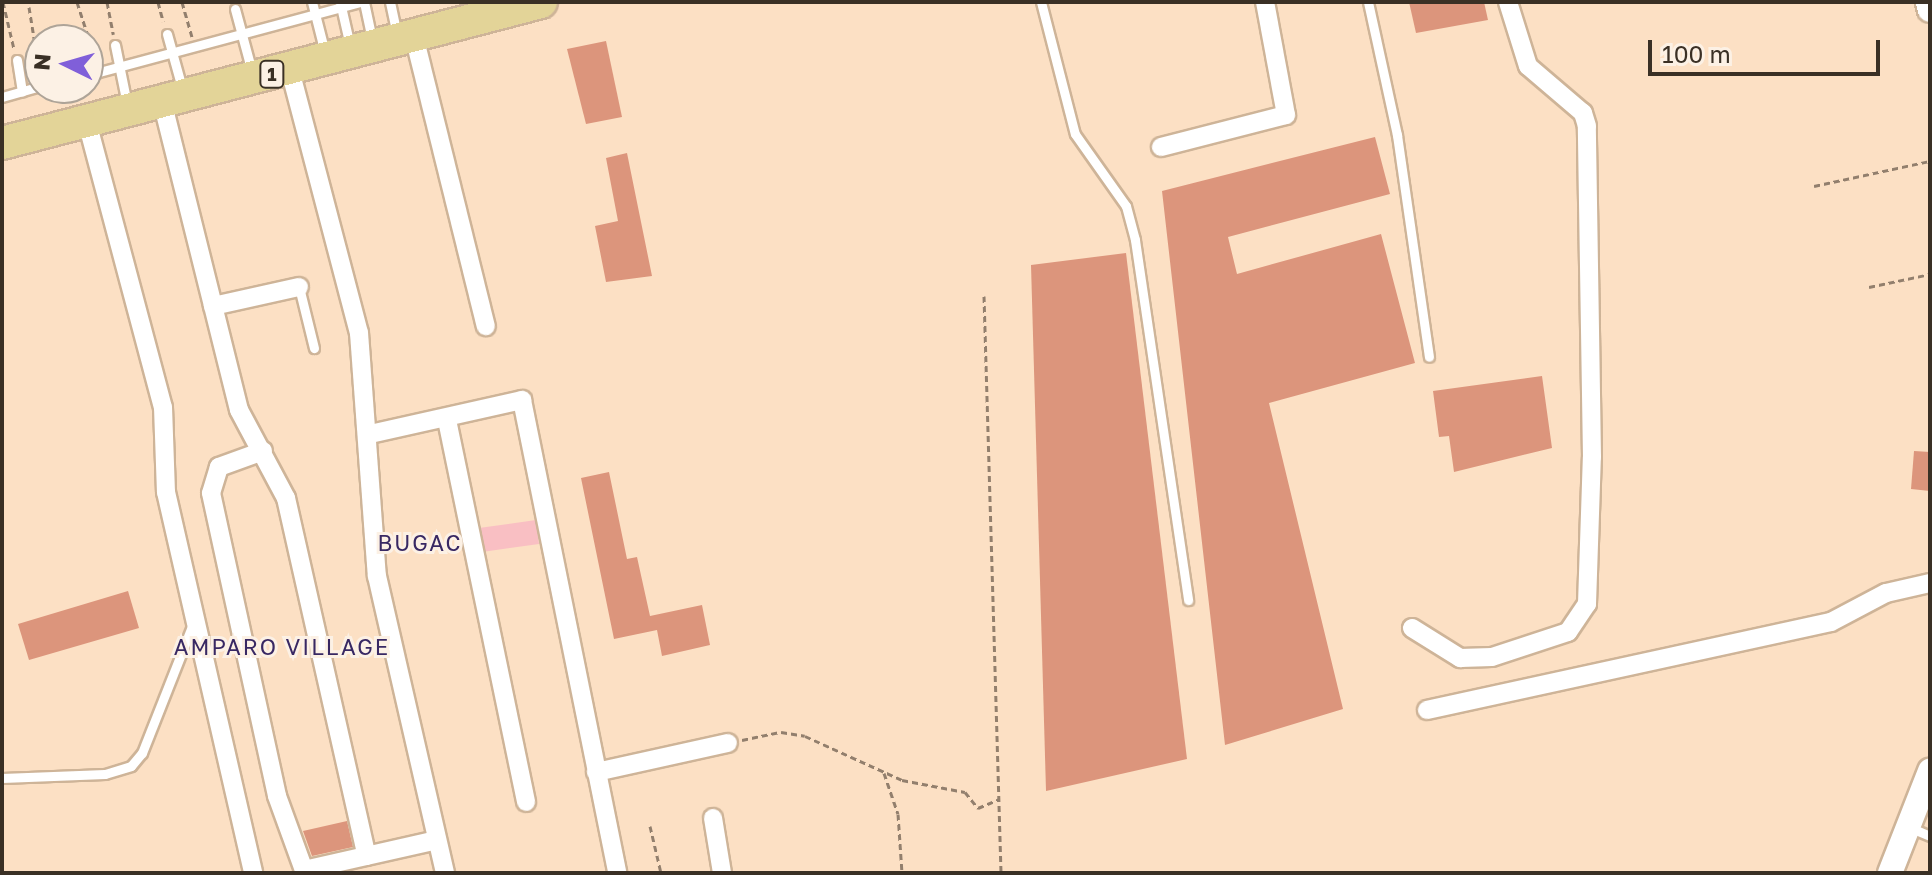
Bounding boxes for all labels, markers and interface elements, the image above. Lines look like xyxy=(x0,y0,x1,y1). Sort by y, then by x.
north arrow xyxy=(24,24,104,104)
scale bar xyxy=(1652,24,1884,74)
text: 100 m xyxy=(1662,39,1731,68)
text: N xyxy=(27,53,56,72)
road number: 1 xyxy=(258,60,286,88)
district label: BUGAC xyxy=(377,530,463,556)
district label: AMPARO VILLAGE xyxy=(174,634,390,660)

